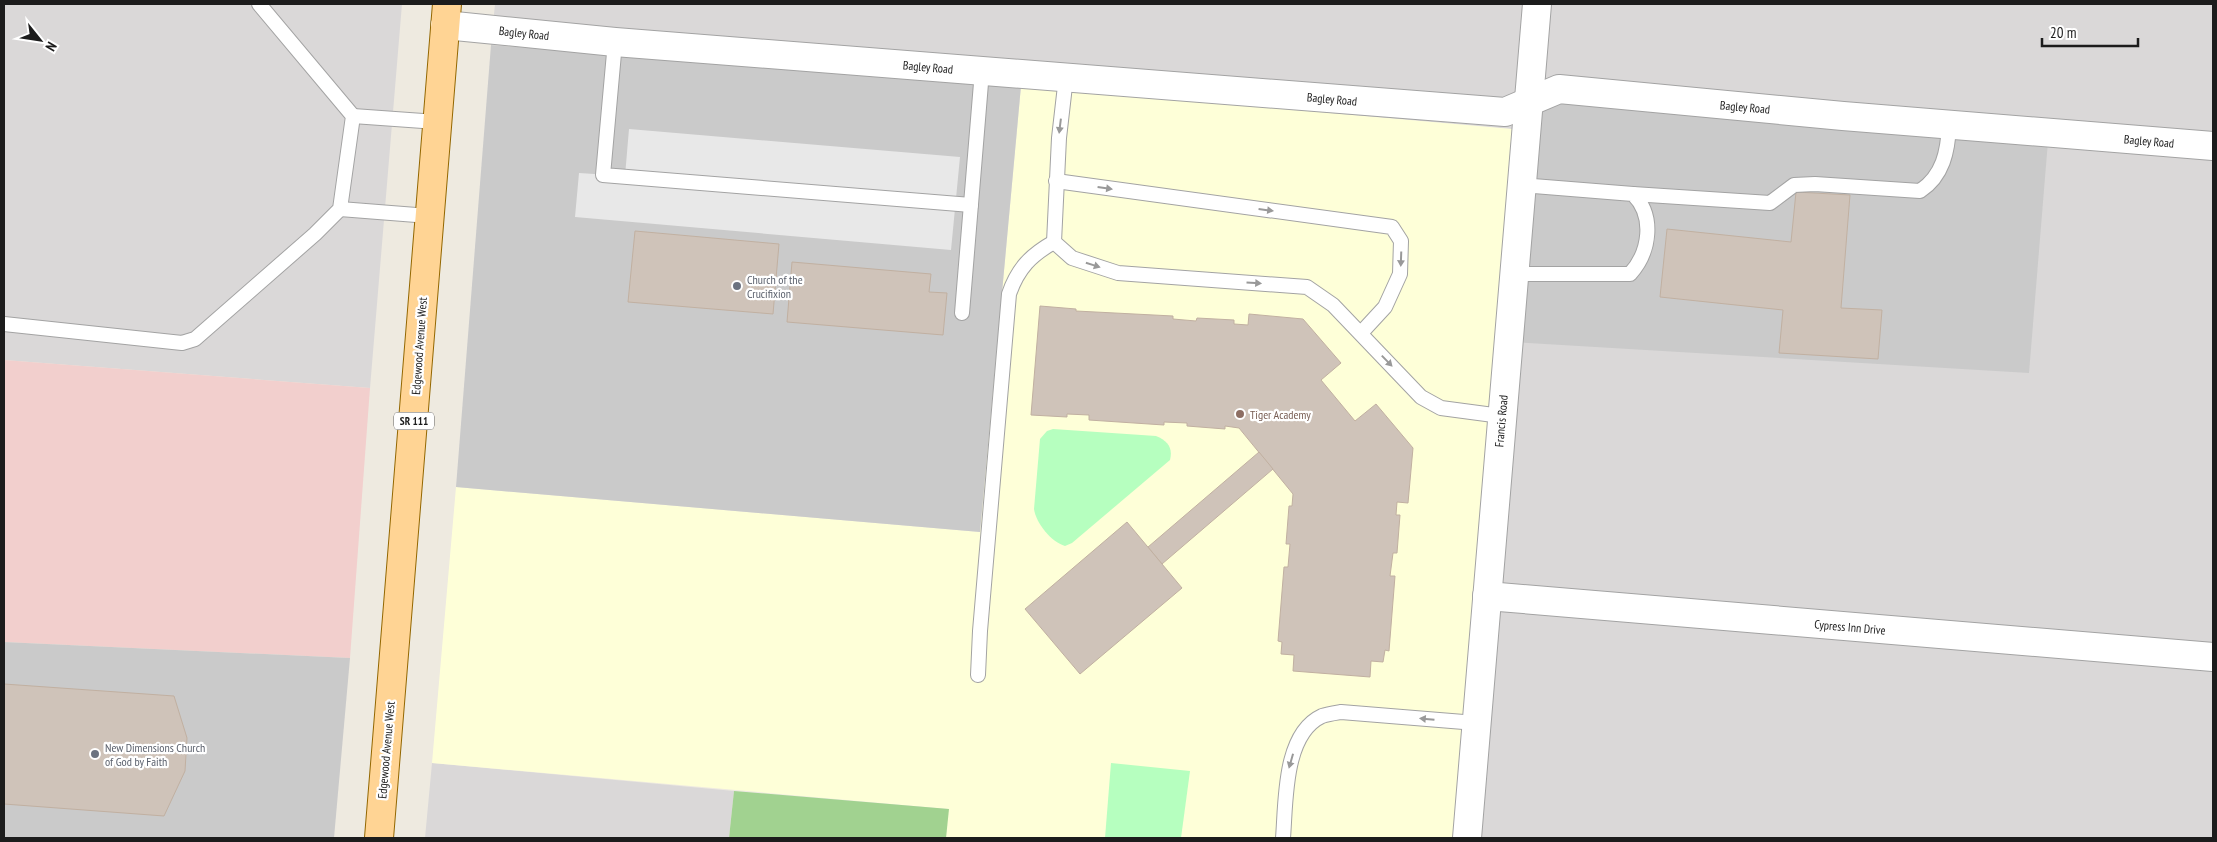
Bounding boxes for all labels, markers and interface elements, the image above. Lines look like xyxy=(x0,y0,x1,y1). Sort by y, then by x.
north arrow xyxy=(15,15,65,65)
scale bar xyxy=(2042,15,2138,47)
street label: Bagley Road xyxy=(498,23,550,43)
text: 20 m xyxy=(2050,23,2076,42)
text: N xyxy=(42,39,61,54)
street label: Bagley Road xyxy=(902,57,954,77)
street label: Bagley Road xyxy=(1306,89,1358,109)
street label: Bagley Road xyxy=(1719,97,1771,117)
one-way arrow xyxy=(1056,118,1064,134)
street label: Bagley Road xyxy=(2123,131,2175,151)
one-way arrow xyxy=(1097,184,1113,192)
one-way arrow xyxy=(1258,206,1274,214)
one-way arrow xyxy=(1396,251,1404,267)
one-way arrow xyxy=(1086,262,1101,269)
place label: Church of the Crucifixion xyxy=(747,272,803,301)
one-way arrow xyxy=(1247,279,1263,287)
marker: Church of the Crucifixion xyxy=(731,280,743,292)
street label: Edgewood Avenue West xyxy=(408,296,430,395)
one-way arrow xyxy=(1381,355,1393,367)
street label: Francis Road xyxy=(1491,394,1511,448)
place label: Tiger Academy xyxy=(1250,407,1311,422)
marker: Tiger Academy xyxy=(1234,408,1246,420)
road number: SR 111 xyxy=(394,412,434,430)
street label: Cypress Inn Drive xyxy=(1814,616,1886,638)
street label: Edgewood Avenue West xyxy=(374,700,398,799)
one-way arrow xyxy=(1419,715,1435,723)
place label: New Dimensions Church of God by Faith xyxy=(105,740,205,769)
marker: New Dimensions Church of God by Faith xyxy=(89,748,101,760)
one-way arrow xyxy=(1287,754,1295,769)

